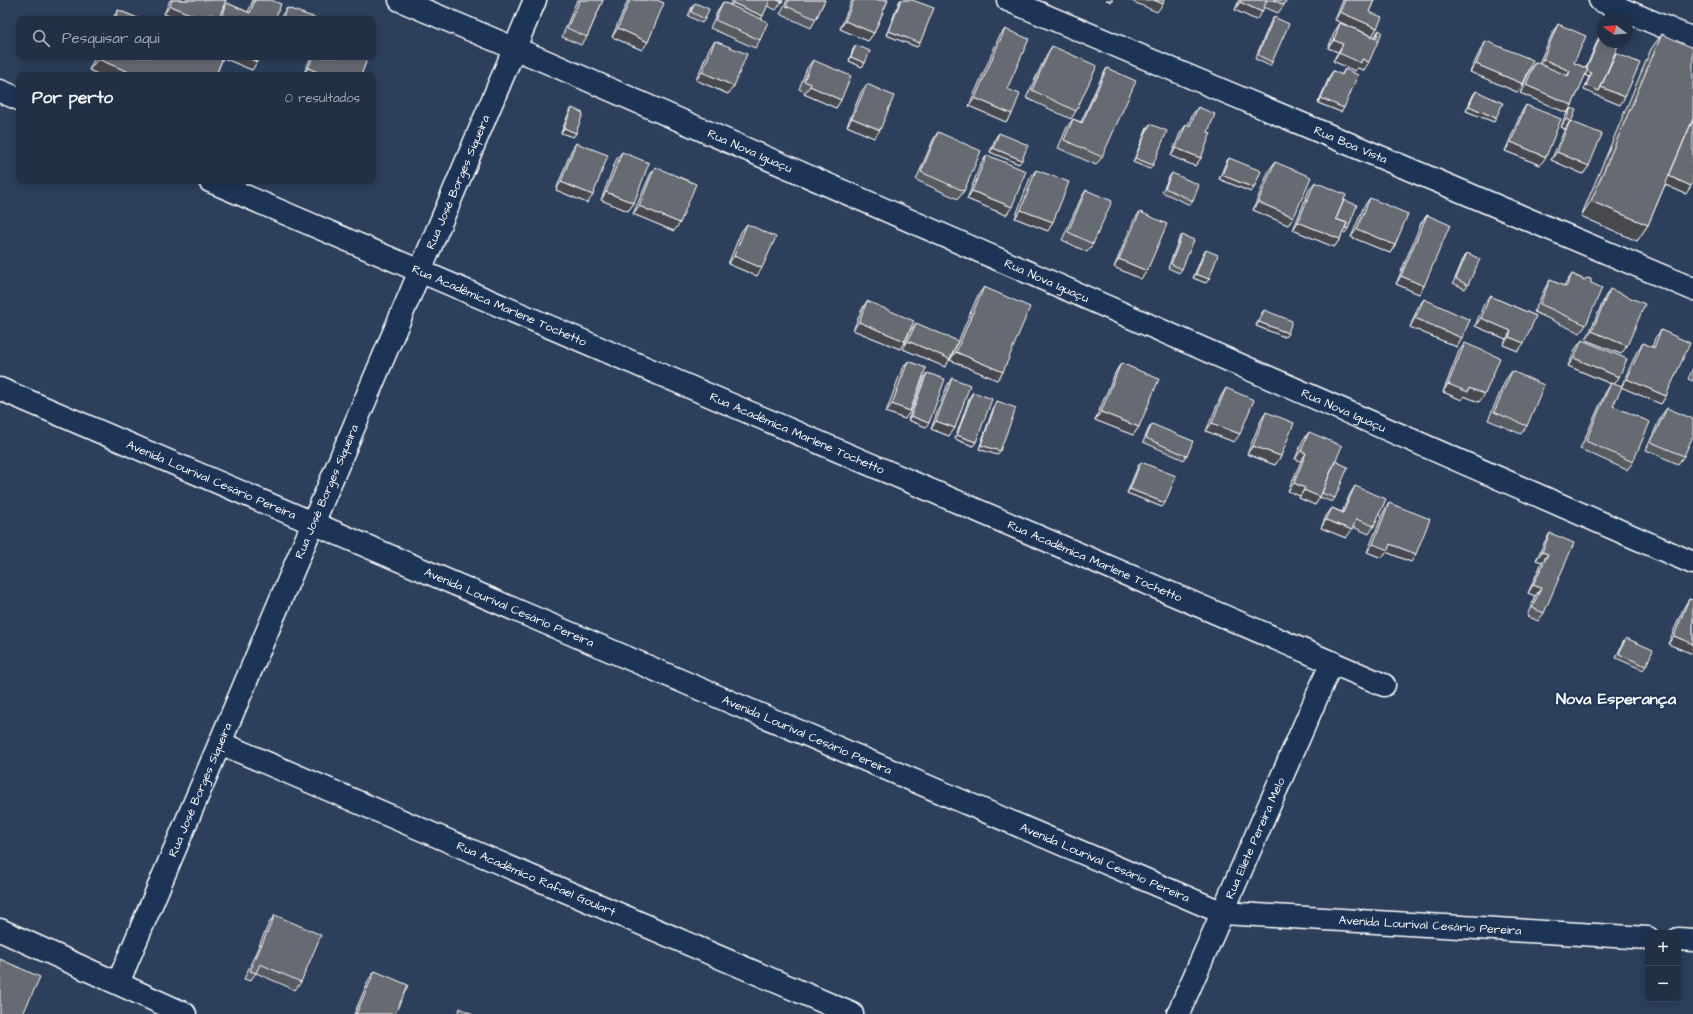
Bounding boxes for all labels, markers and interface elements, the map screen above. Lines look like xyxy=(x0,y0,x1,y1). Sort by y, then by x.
north arrow xyxy=(1597,12,1633,48)
search box xyxy=(16,16,376,60)
icon: search xyxy=(30,27,52,49)
text: Pesquisar aqui xyxy=(62,28,159,49)
text: Por perto xyxy=(32,86,113,110)
text: 0 resultados xyxy=(285,89,360,107)
street label: Rua José Borges Siqueira xyxy=(422,113,494,252)
street label: Rua Boa Vista xyxy=(1311,122,1390,168)
street label: Rua Nova Iguaçu xyxy=(705,125,795,177)
street label: Rua Nova Iguaçu xyxy=(1002,255,1092,307)
street label: Rua Acadêmica Marlene Tochetto xyxy=(409,261,589,351)
street label: Rua Nova Iguaçu xyxy=(1298,385,1389,437)
street label: Rua Acadêmica Marlene Tochetto xyxy=(707,389,887,479)
street label: Rua José Borges Siqueira xyxy=(291,422,363,561)
street label: Avenida Lourival Cesário Pereira xyxy=(124,436,299,524)
street label: Rua Acadêmica Marlene Tochetto xyxy=(1005,516,1185,606)
street label: Avenida Lourival Cesário Pereira xyxy=(422,564,596,651)
district label: Nova Esperança xyxy=(1556,688,1677,710)
street label: Avenida Lourival Cesário Pereira xyxy=(719,691,894,779)
street label: Rua José Borges Siqueira xyxy=(164,720,236,860)
street label: Rua Eliete Pereira Melo xyxy=(1221,775,1290,902)
street label: Avenida Lourival Cesário Pereira xyxy=(1017,819,1192,907)
street label: Rua Acadêmico Rafael Goulart xyxy=(454,837,618,921)
street label: Avenida Lourival Cesário Pereira xyxy=(1338,912,1522,940)
map controls xyxy=(1645,930,1681,1002)
button: + xyxy=(1645,930,1681,966)
button: − xyxy=(1645,966,1681,1002)

